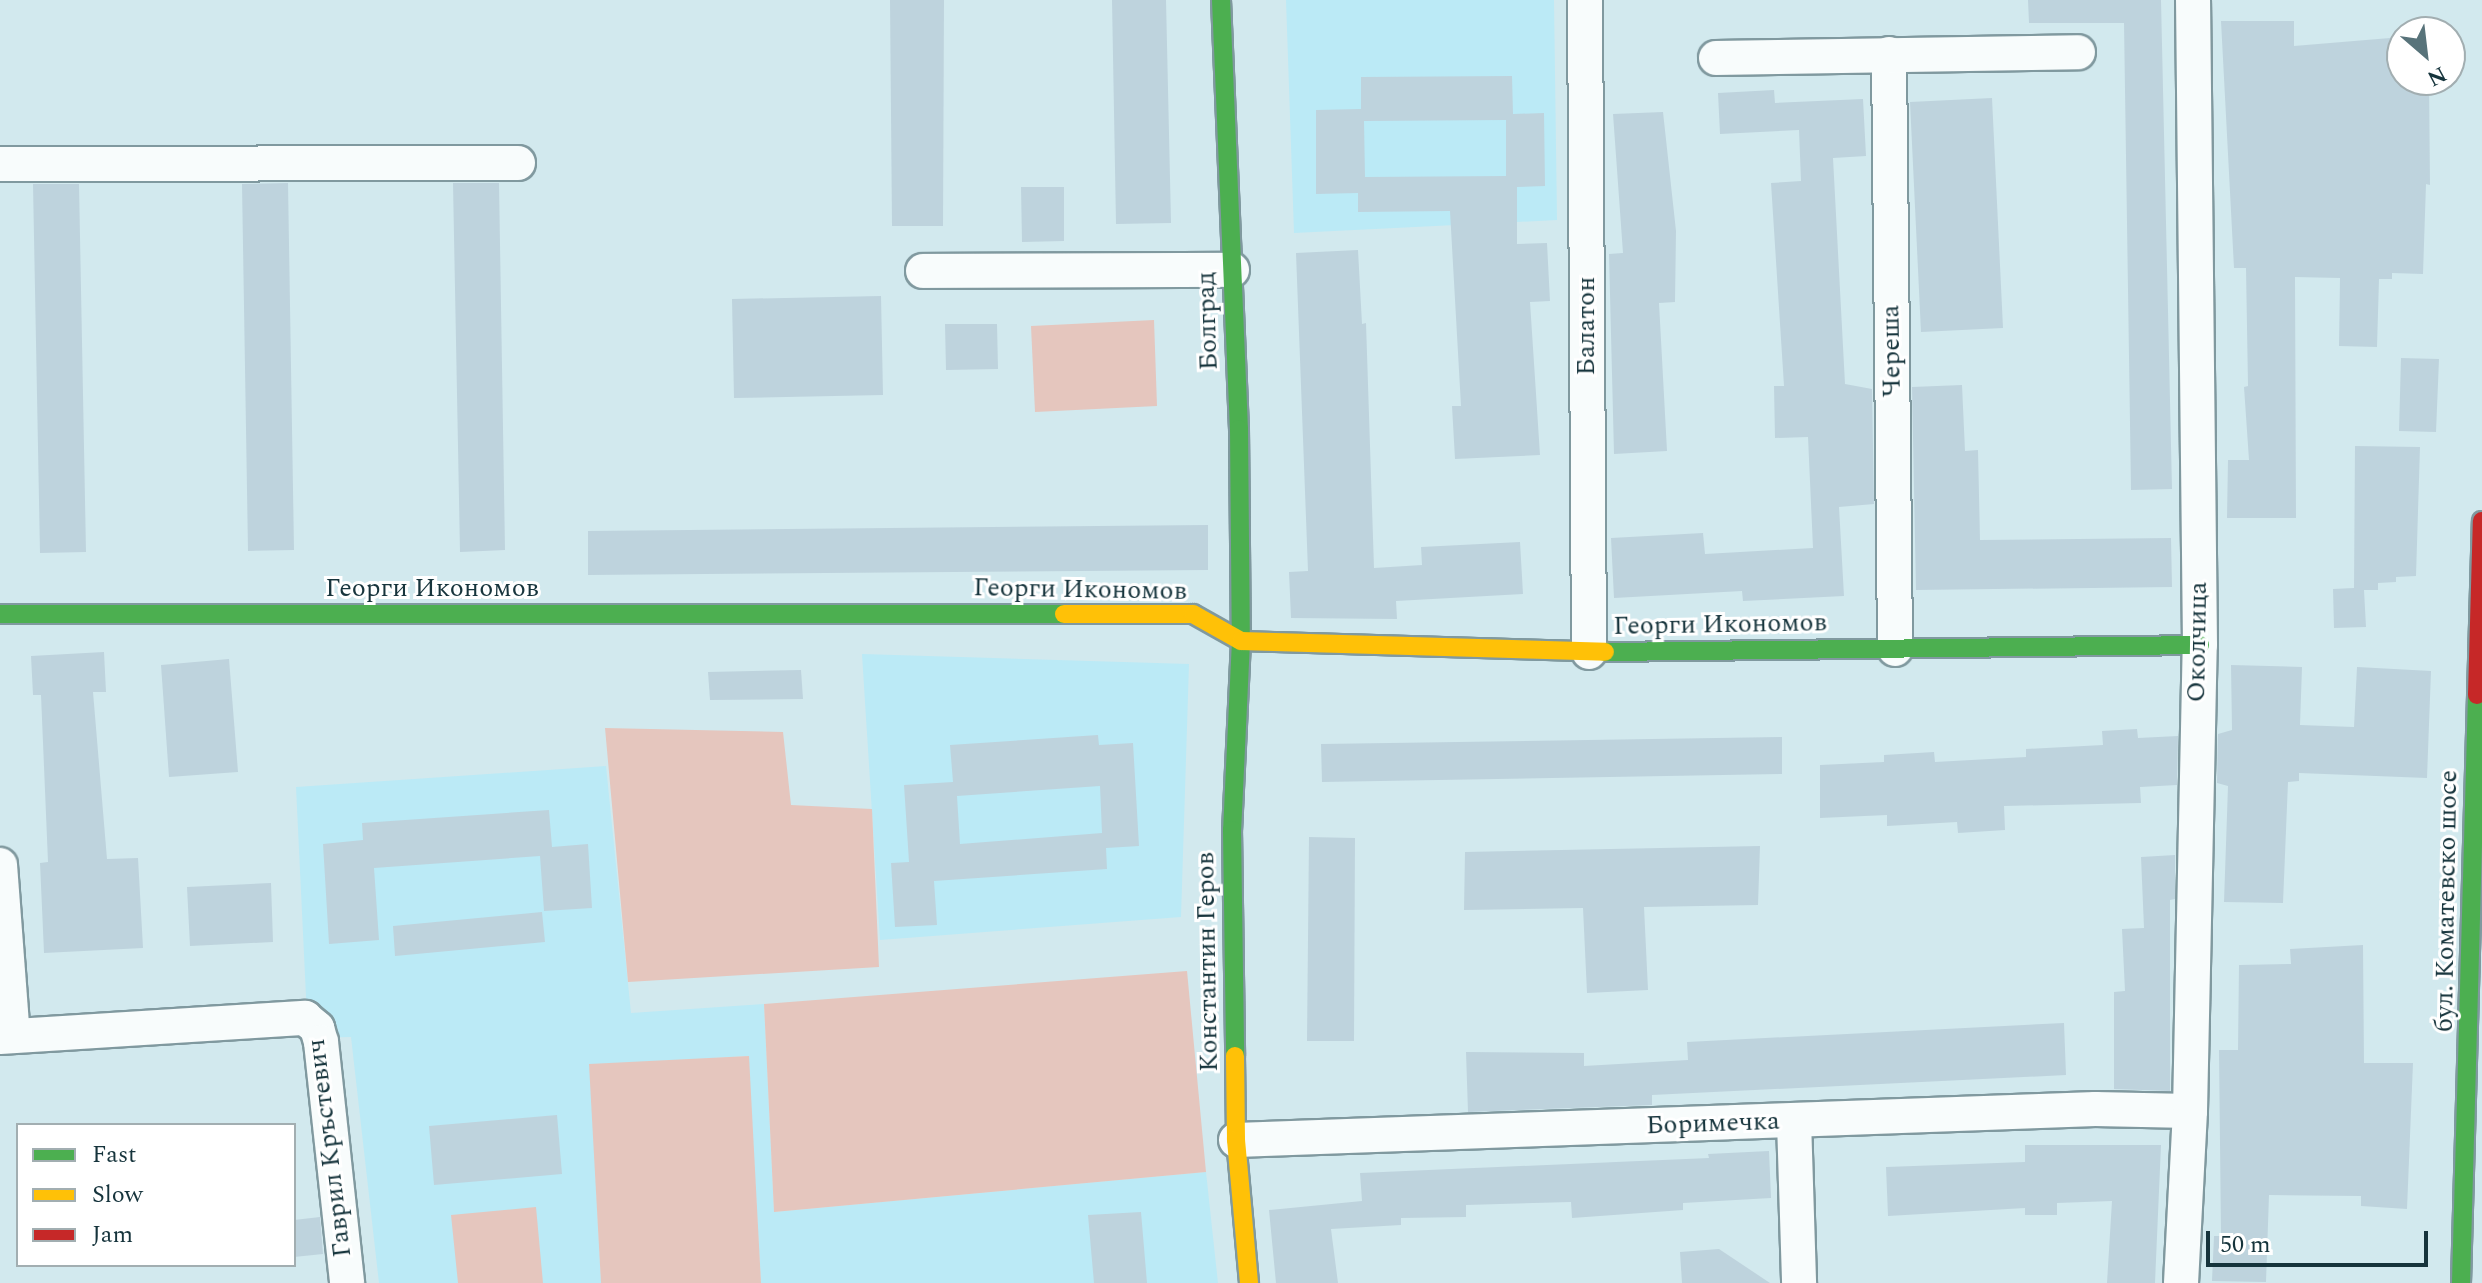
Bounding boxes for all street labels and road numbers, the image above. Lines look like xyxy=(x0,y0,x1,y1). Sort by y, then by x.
street label: Болград xyxy=(1191,271,1225,371)
street label: Балатон xyxy=(1571,276,1603,376)
street label: Череша xyxy=(1876,304,1908,398)
street label: Георги Икономов xyxy=(325,573,539,605)
street label: Георги Икономов xyxy=(973,573,1187,607)
street label: Околчица xyxy=(2181,581,2215,703)
street label: Георги Икономов xyxy=(1613,608,1827,642)
street label: бул. Коматевско шосе xyxy=(2429,770,2465,1032)
street label: Константин Геров xyxy=(1190,852,1226,1072)
street label: Гаврил Кръстевич xyxy=(301,1037,359,1259)
street label: Боримечка xyxy=(1646,1106,1780,1142)

